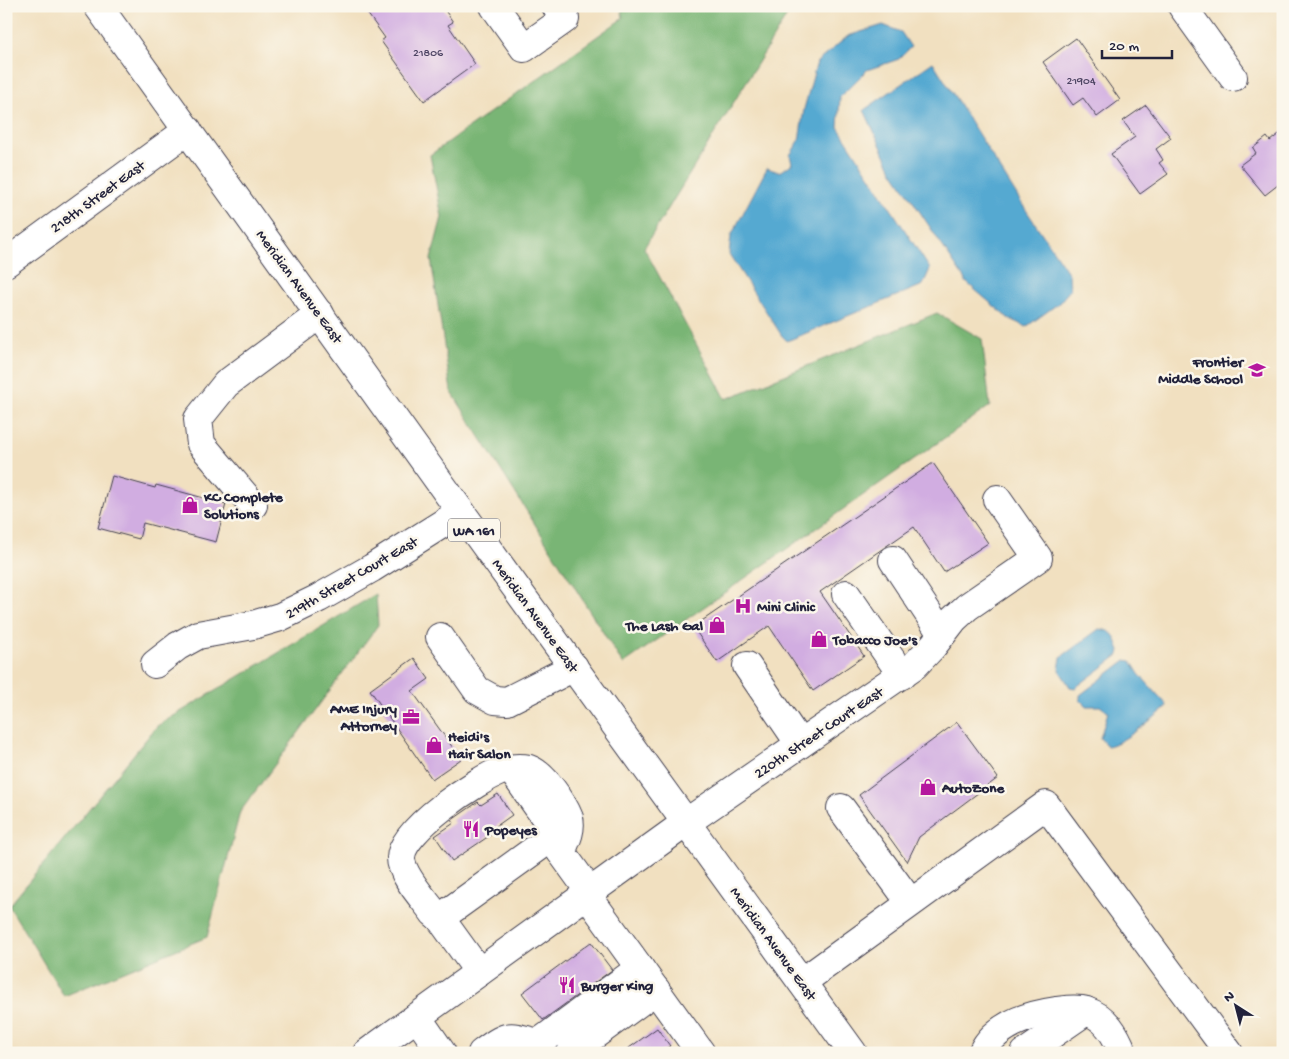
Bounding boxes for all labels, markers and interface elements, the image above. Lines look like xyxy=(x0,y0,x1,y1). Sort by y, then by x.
scale bar xyxy=(1102,28,1172,60)
text: 20 m xyxy=(1109,38,1139,56)
house number: 21806 xyxy=(413,47,444,61)
house number: 21904 xyxy=(1066,75,1096,89)
street label: 218th Street East xyxy=(47,156,150,238)
street label: Meridian Avenue East xyxy=(251,227,347,349)
place label: Frontier Middle School xyxy=(1158,354,1245,389)
school or university icon: Frontier Middle School xyxy=(1247,360,1267,380)
place label: KC Complete Solutions xyxy=(203,489,284,524)
shop icon: KC Complete Solutions xyxy=(180,495,200,515)
road number: WA 161 xyxy=(448,518,500,542)
street label: 219th Street Court East xyxy=(283,533,423,624)
street label: Meridian Avenue East xyxy=(487,556,583,678)
hospital icon: Mini Clinic xyxy=(733,596,753,616)
place label: Mini Clinic xyxy=(757,599,816,617)
shop icon: The Lash Gal xyxy=(707,615,727,635)
place label: The Lash Gal xyxy=(625,618,704,636)
shop icon: Tobacco Joe's xyxy=(809,629,829,649)
place label: Tobacco Joe's xyxy=(832,632,919,650)
street label: 220th Street Court East xyxy=(751,683,889,784)
place label: AME Injury Attorney xyxy=(329,701,398,736)
office icon: AME Injury Attorney xyxy=(401,707,421,727)
place label: Heidi's Hair Salon xyxy=(448,729,511,764)
shop icon: Heidi's Hair Salon xyxy=(424,735,444,755)
shop icon: AutoZone xyxy=(918,777,938,797)
place label: AutoZone xyxy=(941,780,1005,798)
restaurant icon: Popeyes xyxy=(461,819,481,839)
place label: Popeyes xyxy=(484,822,538,840)
street label: Meridian Avenue East xyxy=(725,884,821,1006)
restaurant icon: Burger King xyxy=(557,975,577,995)
place label: Burger King xyxy=(580,978,654,996)
north arrow xyxy=(1212,982,1262,1032)
text: N xyxy=(1221,988,1239,1007)

